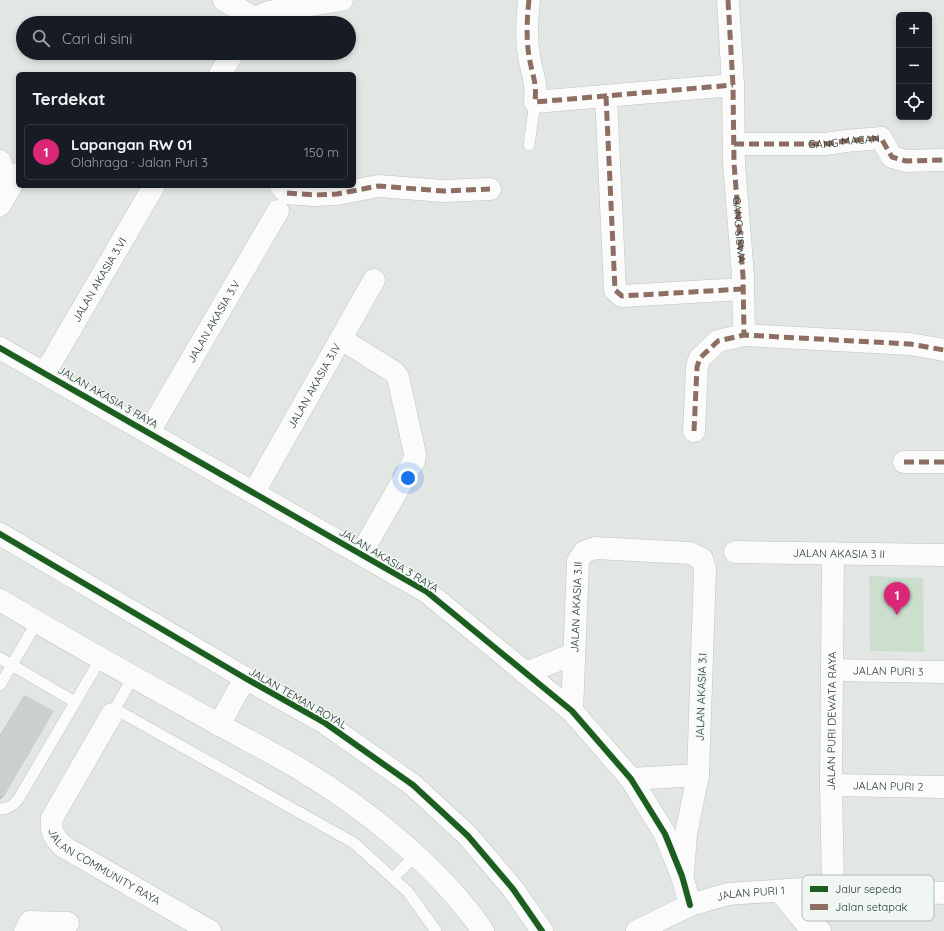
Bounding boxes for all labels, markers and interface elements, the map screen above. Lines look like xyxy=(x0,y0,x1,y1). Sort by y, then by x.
map controls xyxy=(896,12,932,120)
button: + xyxy=(896,12,932,48)
search box xyxy=(16,16,356,60)
icon: search xyxy=(30,27,52,49)
text: Cari di sini xyxy=(62,29,133,48)
button: − xyxy=(896,48,932,84)
button: locate xyxy=(896,84,932,120)
text: Terdekat xyxy=(32,88,106,109)
street label: GANG MACAN xyxy=(808,131,880,151)
text: Lapangan RW 01 xyxy=(71,135,192,154)
text: 1 xyxy=(43,144,49,160)
text: 150 m xyxy=(304,144,339,160)
text: Olahraga · Jalan Puri 3 xyxy=(71,154,208,170)
street label: GANG SISWA xyxy=(730,196,749,263)
street label: JALAN AKASIA 3.VI xyxy=(69,235,130,325)
street label: JALAN AKASIA 3.V xyxy=(184,278,243,365)
street label: JALAN AKASIA 3.IV xyxy=(284,341,344,431)
street label: JALAN AKASIA 3 RAYA xyxy=(55,363,161,431)
your location xyxy=(398,468,418,488)
street label: JALAN AKASIA 3 RAYA xyxy=(337,525,441,595)
street label: JALAN AKASIA 3 II xyxy=(793,546,885,561)
street label: JALAN AKASIA 3.II xyxy=(567,561,585,653)
pin: 1 xyxy=(884,582,910,615)
street label: JALAN PURI DEWATA RAYA xyxy=(824,651,839,791)
street label: JALAN AKASIA 3.I xyxy=(692,653,710,741)
street label: JALAN PURI 3 xyxy=(853,663,924,679)
street label: JALAN TEMAN ROYAL xyxy=(246,664,350,732)
street label: JALAN PURI 2 xyxy=(852,778,924,794)
street label: JALAN COMMUNITY RAYA xyxy=(45,827,163,908)
legend xyxy=(802,875,934,921)
text: Jalur sepeda xyxy=(835,882,902,896)
street label: JALAN PURI 1 xyxy=(714,883,785,904)
text: Jalan setapak xyxy=(835,900,908,914)

